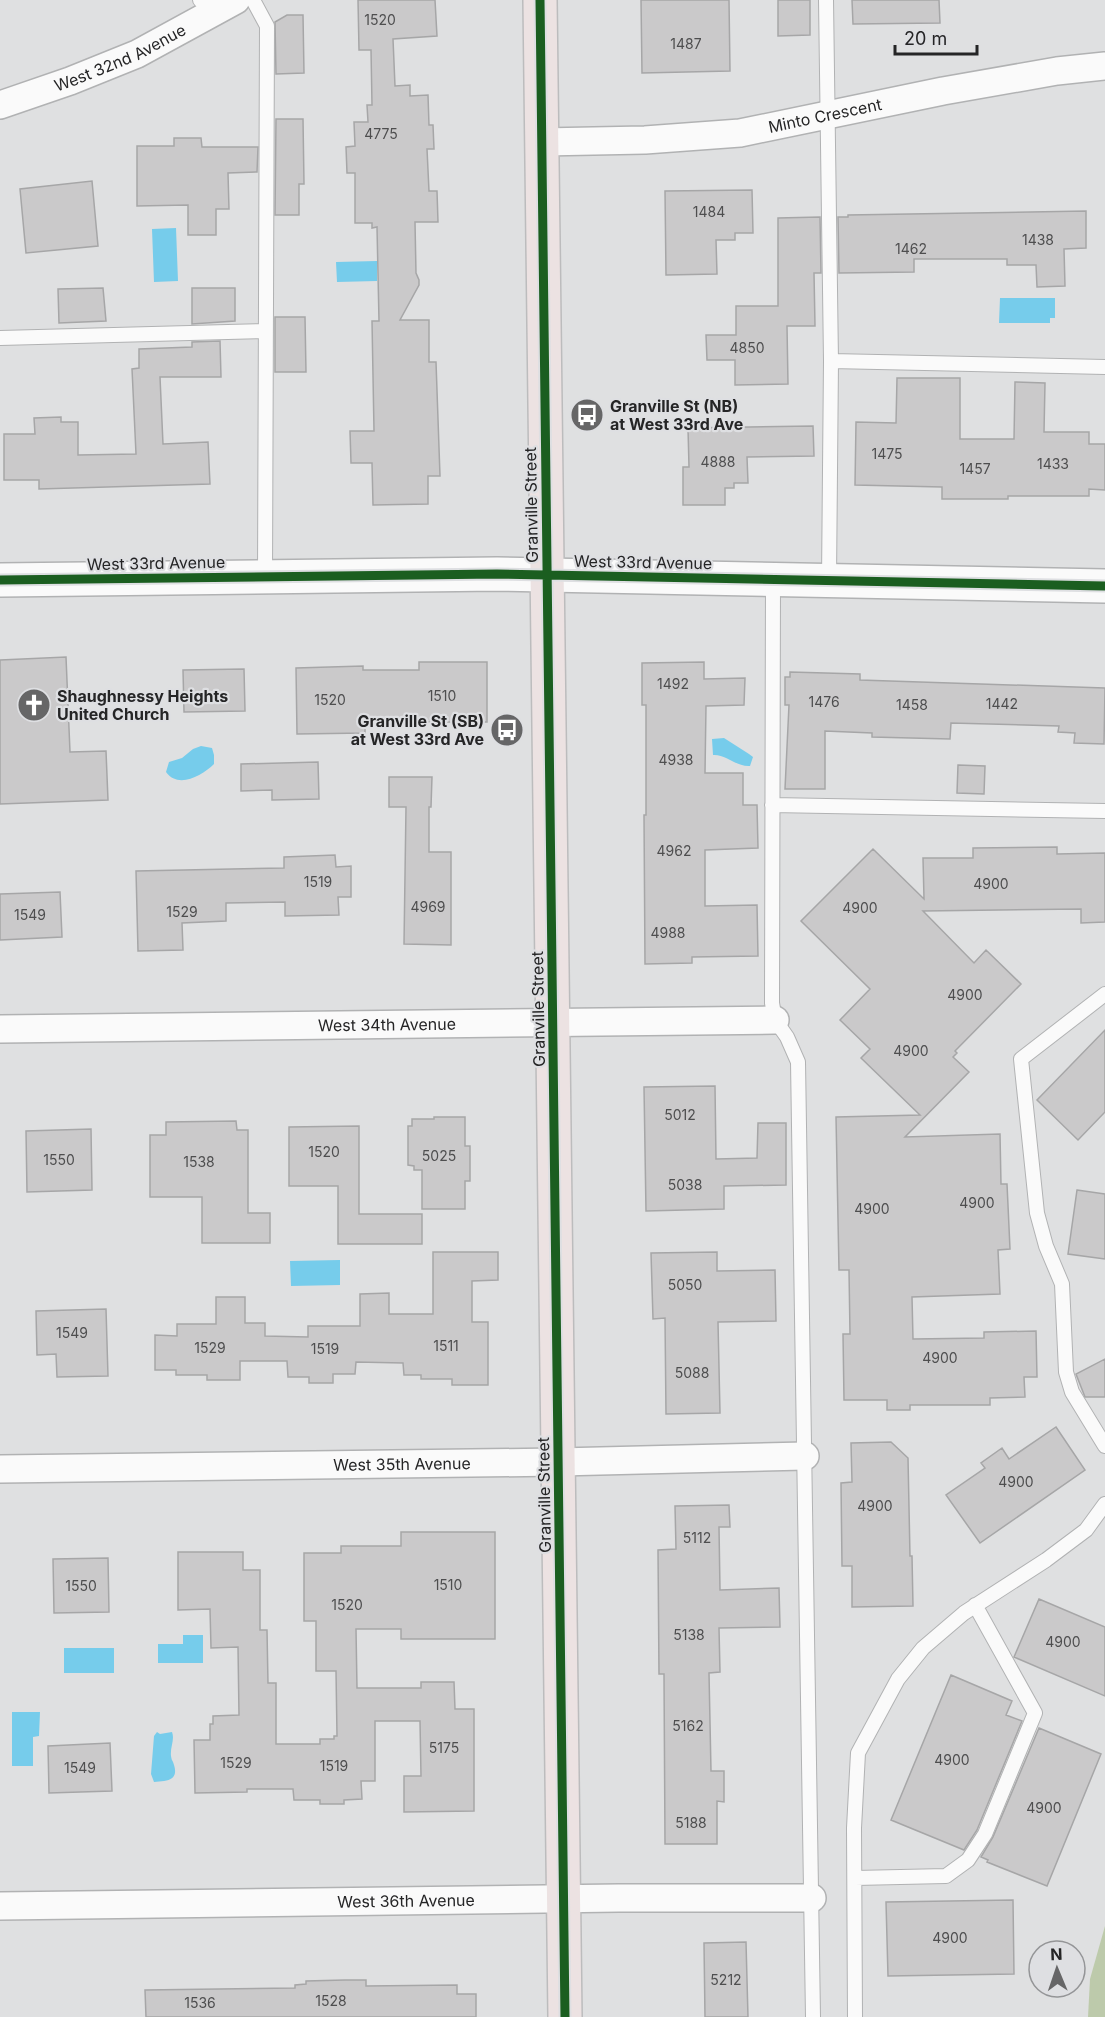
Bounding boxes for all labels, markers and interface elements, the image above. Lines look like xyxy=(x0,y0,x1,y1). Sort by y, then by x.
house number: 1520 xyxy=(364,11,396,28)
scale bar xyxy=(895,18,978,56)
street label: West 32nd Avenue xyxy=(52,19,189,96)
text: 20 m xyxy=(904,28,947,49)
house number: 1487 xyxy=(670,35,702,52)
street label: Minto Crescent xyxy=(766,94,883,137)
house number: 4775 xyxy=(364,125,398,142)
house number: 1484 xyxy=(693,203,725,220)
house number: 1438 xyxy=(1022,231,1054,248)
house number: 1462 xyxy=(895,240,927,257)
house number: 4850 xyxy=(729,339,765,356)
place label: Granville St (NB) at West 33rd Ave xyxy=(610,396,743,434)
bus stop icon: Granville St (NB) at West 33rd Ave xyxy=(569,397,605,433)
house number: 1475 xyxy=(871,445,903,462)
street label: Granville Street xyxy=(520,447,542,563)
house number: 4888 xyxy=(700,453,736,470)
house number: 1433 xyxy=(1037,455,1069,472)
house number: 1457 xyxy=(959,460,991,477)
street label: West 33rd Avenue xyxy=(574,551,712,573)
street label: West 33rd Avenue xyxy=(87,552,225,574)
house number: 1492 xyxy=(657,675,689,692)
place label: Shaughnessy Heights United Church xyxy=(57,686,228,724)
church icon: Shaughnessy Heights United Church xyxy=(16,687,52,723)
house number: 1510 xyxy=(428,687,456,704)
house number: 1520 xyxy=(314,691,346,708)
house number: 1476 xyxy=(808,693,840,710)
house number: 1442 xyxy=(986,695,1018,712)
house number: 1458 xyxy=(896,696,928,713)
place label: Granville St (SB) at West 33rd Ave xyxy=(351,711,484,749)
bus stop icon: Granville St (SB) at West 33rd Ave xyxy=(489,712,525,748)
house number: 4938 xyxy=(658,751,694,768)
house number: 4962 xyxy=(657,842,691,859)
house number: 1519 xyxy=(304,873,332,890)
house number: 4900 xyxy=(973,875,1009,892)
house number: 4969 xyxy=(410,898,446,915)
house number: 4900 xyxy=(842,899,878,916)
house number: 1529 xyxy=(166,903,198,920)
house number: 1549 xyxy=(14,906,46,923)
house number: 4988 xyxy=(650,924,686,941)
street label: Granville Street xyxy=(527,951,549,1067)
house number: 4900 xyxy=(947,986,983,1003)
street label: West 34th Avenue xyxy=(318,1014,456,1035)
house number: 4900 xyxy=(893,1042,929,1059)
house number: 5012 xyxy=(664,1106,696,1123)
house number: 1520 xyxy=(308,1143,340,1160)
house number: 5025 xyxy=(422,1147,456,1164)
house number: 1550 xyxy=(43,1151,75,1168)
house number: 1538 xyxy=(183,1153,215,1170)
house number: 5038 xyxy=(668,1176,702,1193)
house number: 4900 xyxy=(959,1194,995,1211)
house number: 4900 xyxy=(854,1200,890,1217)
house number: 5050 xyxy=(668,1276,702,1293)
house number: 1549 xyxy=(56,1324,88,1341)
house number: 1511 xyxy=(433,1337,459,1354)
house number: 1529 xyxy=(194,1339,226,1356)
house number: 1519 xyxy=(311,1340,339,1357)
house number: 4900 xyxy=(922,1349,958,1366)
house number: 5088 xyxy=(675,1364,709,1381)
street label: Granville Street xyxy=(533,1437,555,1553)
street label: West 35th Avenue xyxy=(333,1453,471,1475)
house number: 4900 xyxy=(998,1473,1034,1490)
house number: 4900 xyxy=(857,1497,893,1514)
house number: 5112 xyxy=(683,1529,711,1546)
house number: 1510 xyxy=(434,1576,462,1593)
house number: 1550 xyxy=(65,1577,97,1594)
house number: 1520 xyxy=(331,1596,363,1613)
house number: 5138 xyxy=(673,1626,705,1643)
house number: 4900 xyxy=(1045,1633,1081,1650)
house number: 5162 xyxy=(672,1717,704,1734)
house number: 5175 xyxy=(429,1739,459,1756)
house number: 4900 xyxy=(934,1751,970,1768)
house number: 1529 xyxy=(220,1754,252,1771)
house number: 1519 xyxy=(320,1757,348,1774)
house number: 1549 xyxy=(64,1759,96,1776)
house number: 4900 xyxy=(1026,1799,1062,1816)
house number: 5188 xyxy=(675,1814,707,1831)
street label: West 36th Avenue xyxy=(337,1890,475,1912)
house number: 4900 xyxy=(932,1929,968,1946)
north arrow xyxy=(1027,1939,1087,1999)
text: N xyxy=(1050,1944,1063,1964)
house number: 5212 xyxy=(710,1971,742,1988)
house number: 1528 xyxy=(315,1992,347,2009)
house number: 1536 xyxy=(184,1994,216,2011)

